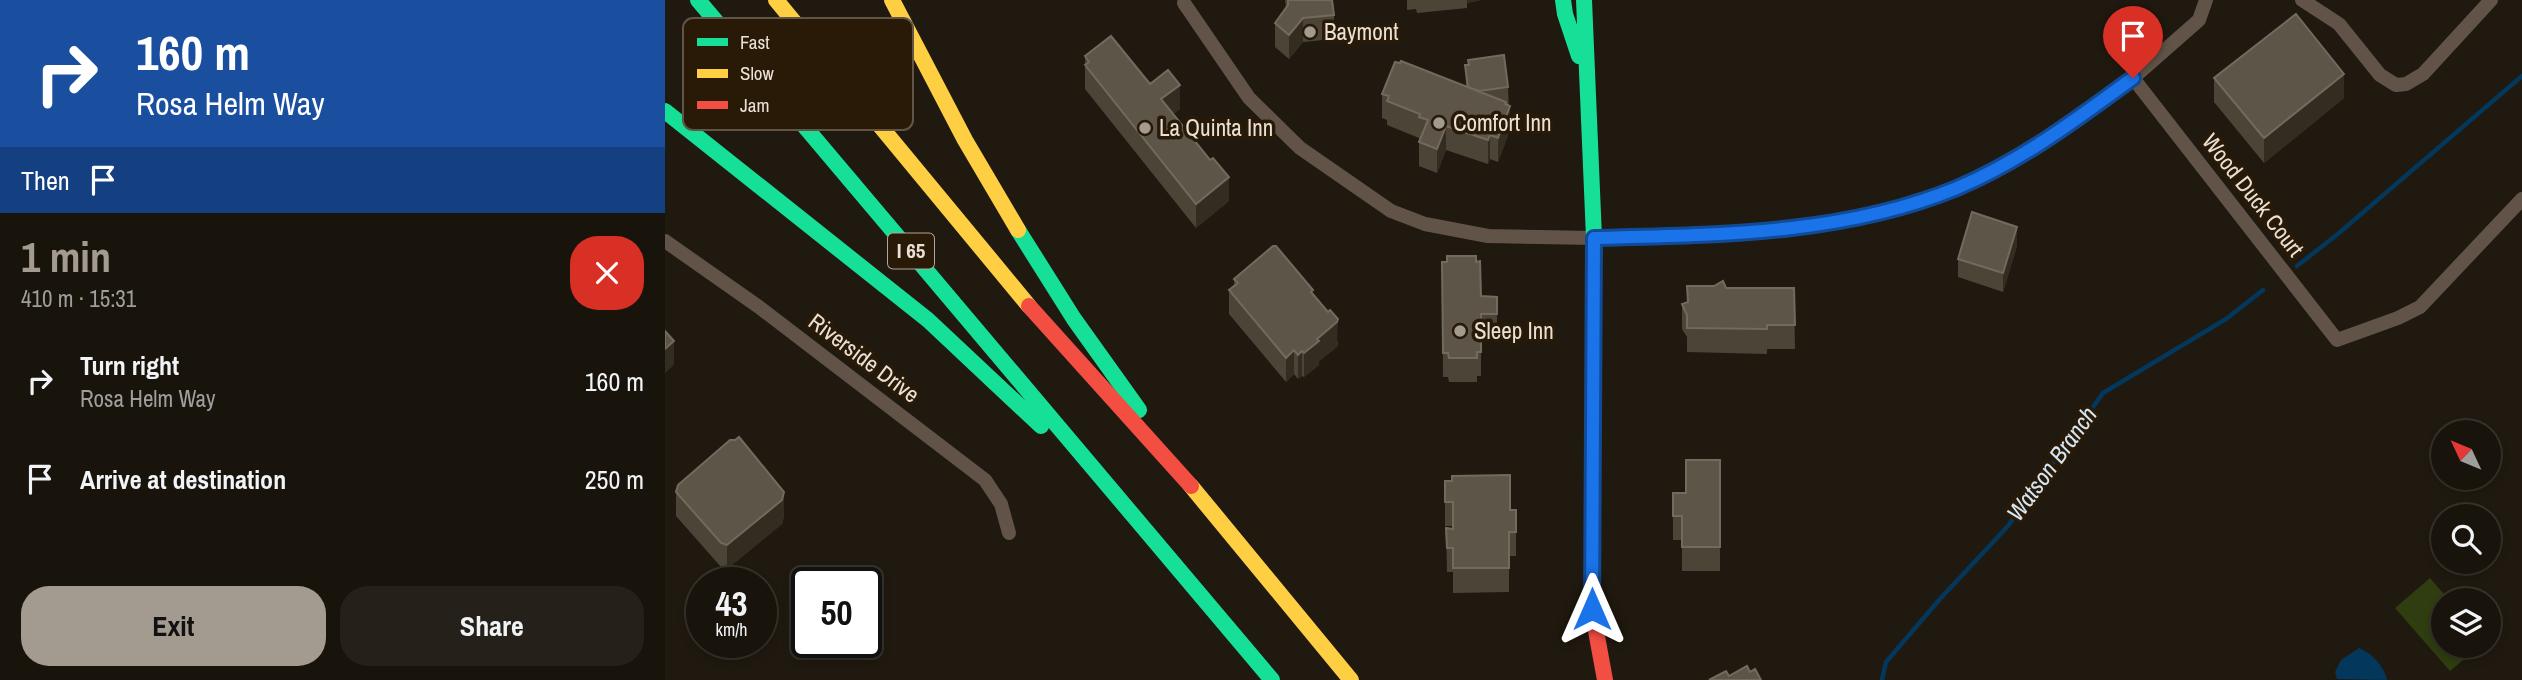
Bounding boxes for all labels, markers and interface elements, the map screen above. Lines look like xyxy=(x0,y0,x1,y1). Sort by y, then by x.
pin xyxy=(2103,6,2163,78)
place label: Baymont xyxy=(1324,16,1398,47)
icon: arrive xyxy=(2114,17,2152,55)
legend xyxy=(683,18,913,130)
text: 160 m xyxy=(136,19,250,85)
marker: Baymont xyxy=(1302,24,1318,40)
icon: right xyxy=(21,28,112,119)
text: Fast xyxy=(740,29,770,55)
text: Slow xyxy=(740,60,775,86)
text: Rosa Helm Way xyxy=(136,82,325,125)
text: Jam xyxy=(740,92,769,118)
place label: Comfort Inn xyxy=(1453,107,1552,138)
place label: La Quinta Inn xyxy=(1159,112,1273,143)
marker: Comfort Inn xyxy=(1431,115,1447,131)
marker: La Quinta Inn xyxy=(1137,120,1153,136)
street label: Wood Duck Court xyxy=(2195,127,2311,263)
icon: arrive xyxy=(84,161,122,199)
text: Then xyxy=(21,163,70,198)
text: 1 min xyxy=(21,229,111,285)
road number: I 65 xyxy=(888,233,934,268)
button: close xyxy=(570,236,644,310)
text: 410 m · 15:31 xyxy=(21,283,136,314)
street label: Riverside Drive xyxy=(803,306,926,409)
place label: Sleep Inn xyxy=(1474,315,1554,346)
marker: Sleep Inn xyxy=(1452,323,1468,339)
text: Turn right xyxy=(80,348,179,383)
icon: right xyxy=(21,362,59,400)
text: 160 m xyxy=(585,364,644,399)
text: Rosa Helm Way xyxy=(80,383,216,414)
water label: Watson Branch xyxy=(1999,400,2104,527)
north arrow xyxy=(2431,420,2501,490)
map controls xyxy=(2431,420,2501,658)
icon: arrive xyxy=(21,460,59,498)
text: Arrive at destination xyxy=(80,462,286,497)
text: 250 m xyxy=(585,462,644,497)
button: search xyxy=(2431,504,2501,574)
speed limit sign: 50 xyxy=(791,567,882,658)
position arrow xyxy=(1555,572,1629,646)
text: 43 xyxy=(716,580,747,627)
button: Exit xyxy=(21,586,326,666)
button: Share xyxy=(340,586,644,666)
button: layers xyxy=(2431,588,2501,658)
text: km/h xyxy=(716,617,748,642)

